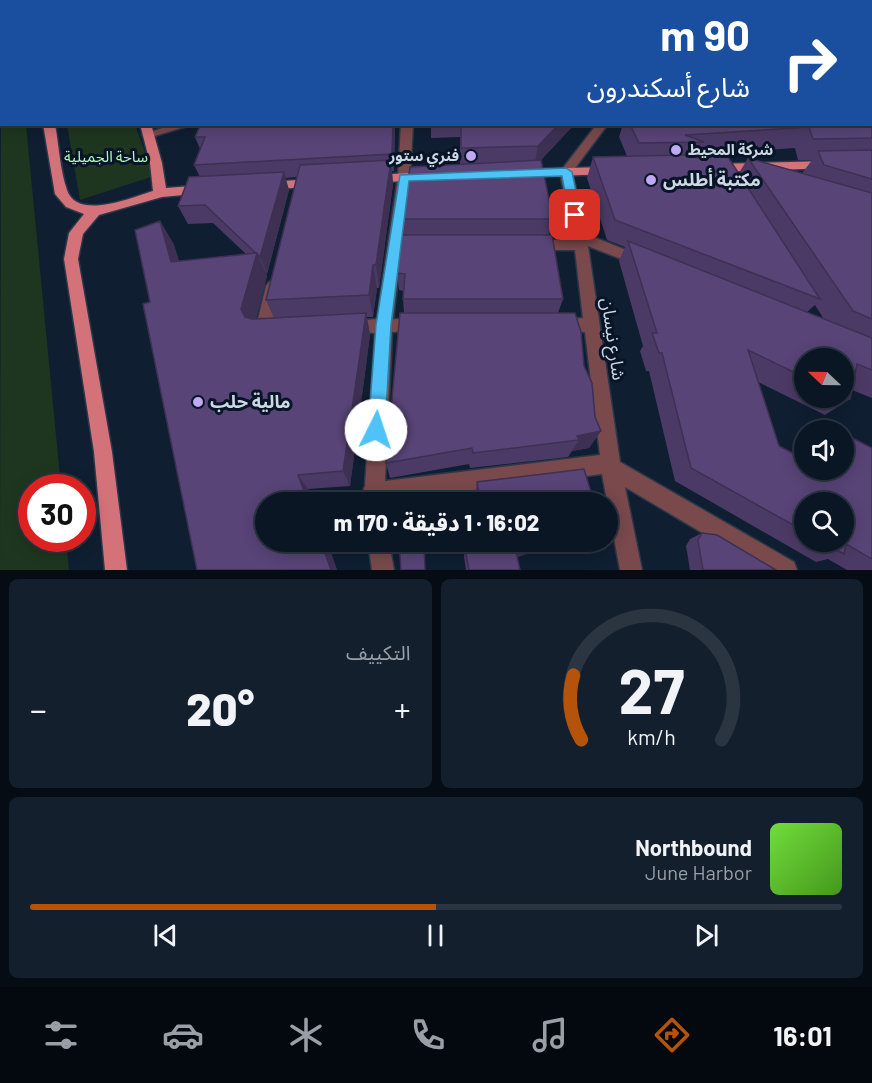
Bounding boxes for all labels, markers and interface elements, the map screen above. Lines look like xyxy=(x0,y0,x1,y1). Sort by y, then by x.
text: 90 m xyxy=(660,9,750,59)
icon: right xyxy=(771,24,849,102)
text: شارع أسكندرون xyxy=(587,70,750,102)
place label: شركة المحيط xyxy=(688,140,773,159)
marker: شركة المحيط xyxy=(669,143,683,157)
place label: فنري ستور xyxy=(388,146,459,167)
park label: ساحة الجميلية xyxy=(64,147,148,165)
marker: فنري ستور xyxy=(464,149,478,163)
place label: مكتبة أطلس xyxy=(663,167,761,190)
marker: مكتبة أطلس xyxy=(644,173,658,187)
pin xyxy=(549,189,600,240)
icon: arrive xyxy=(558,198,591,231)
street label: شارع نيسان xyxy=(593,296,631,382)
north arrow xyxy=(794,348,854,408)
map controls xyxy=(794,348,854,552)
place label: مالية حلب xyxy=(210,390,291,412)
marker: مالية حلب xyxy=(191,395,205,409)
position arrow xyxy=(344,398,408,462)
button: sound xyxy=(794,420,854,480)
speed limit sign: 30 xyxy=(18,474,96,552)
button: search xyxy=(794,492,854,552)
text: 16:02 · 1 دقيقة · 170 m xyxy=(334,509,539,535)
text: التكييف xyxy=(346,640,411,664)
text: 27 xyxy=(619,652,685,726)
text: 20° xyxy=(186,681,254,735)
text: − xyxy=(30,689,47,729)
text: + xyxy=(394,689,411,729)
text: km/h xyxy=(627,725,676,750)
text: Northbound xyxy=(635,834,752,860)
text: June Harbor xyxy=(645,860,752,884)
icon: previous xyxy=(149,919,182,952)
icon: pause xyxy=(419,919,452,952)
icon: next xyxy=(690,919,723,952)
icon: filters xyxy=(40,1014,82,1056)
icon: car xyxy=(162,1014,204,1056)
icon: climate xyxy=(285,1014,327,1056)
icon: phone xyxy=(407,1014,449,1056)
icon: music xyxy=(529,1014,571,1056)
icon: directions xyxy=(651,1014,693,1056)
text: 16:01 xyxy=(773,1019,832,1051)

